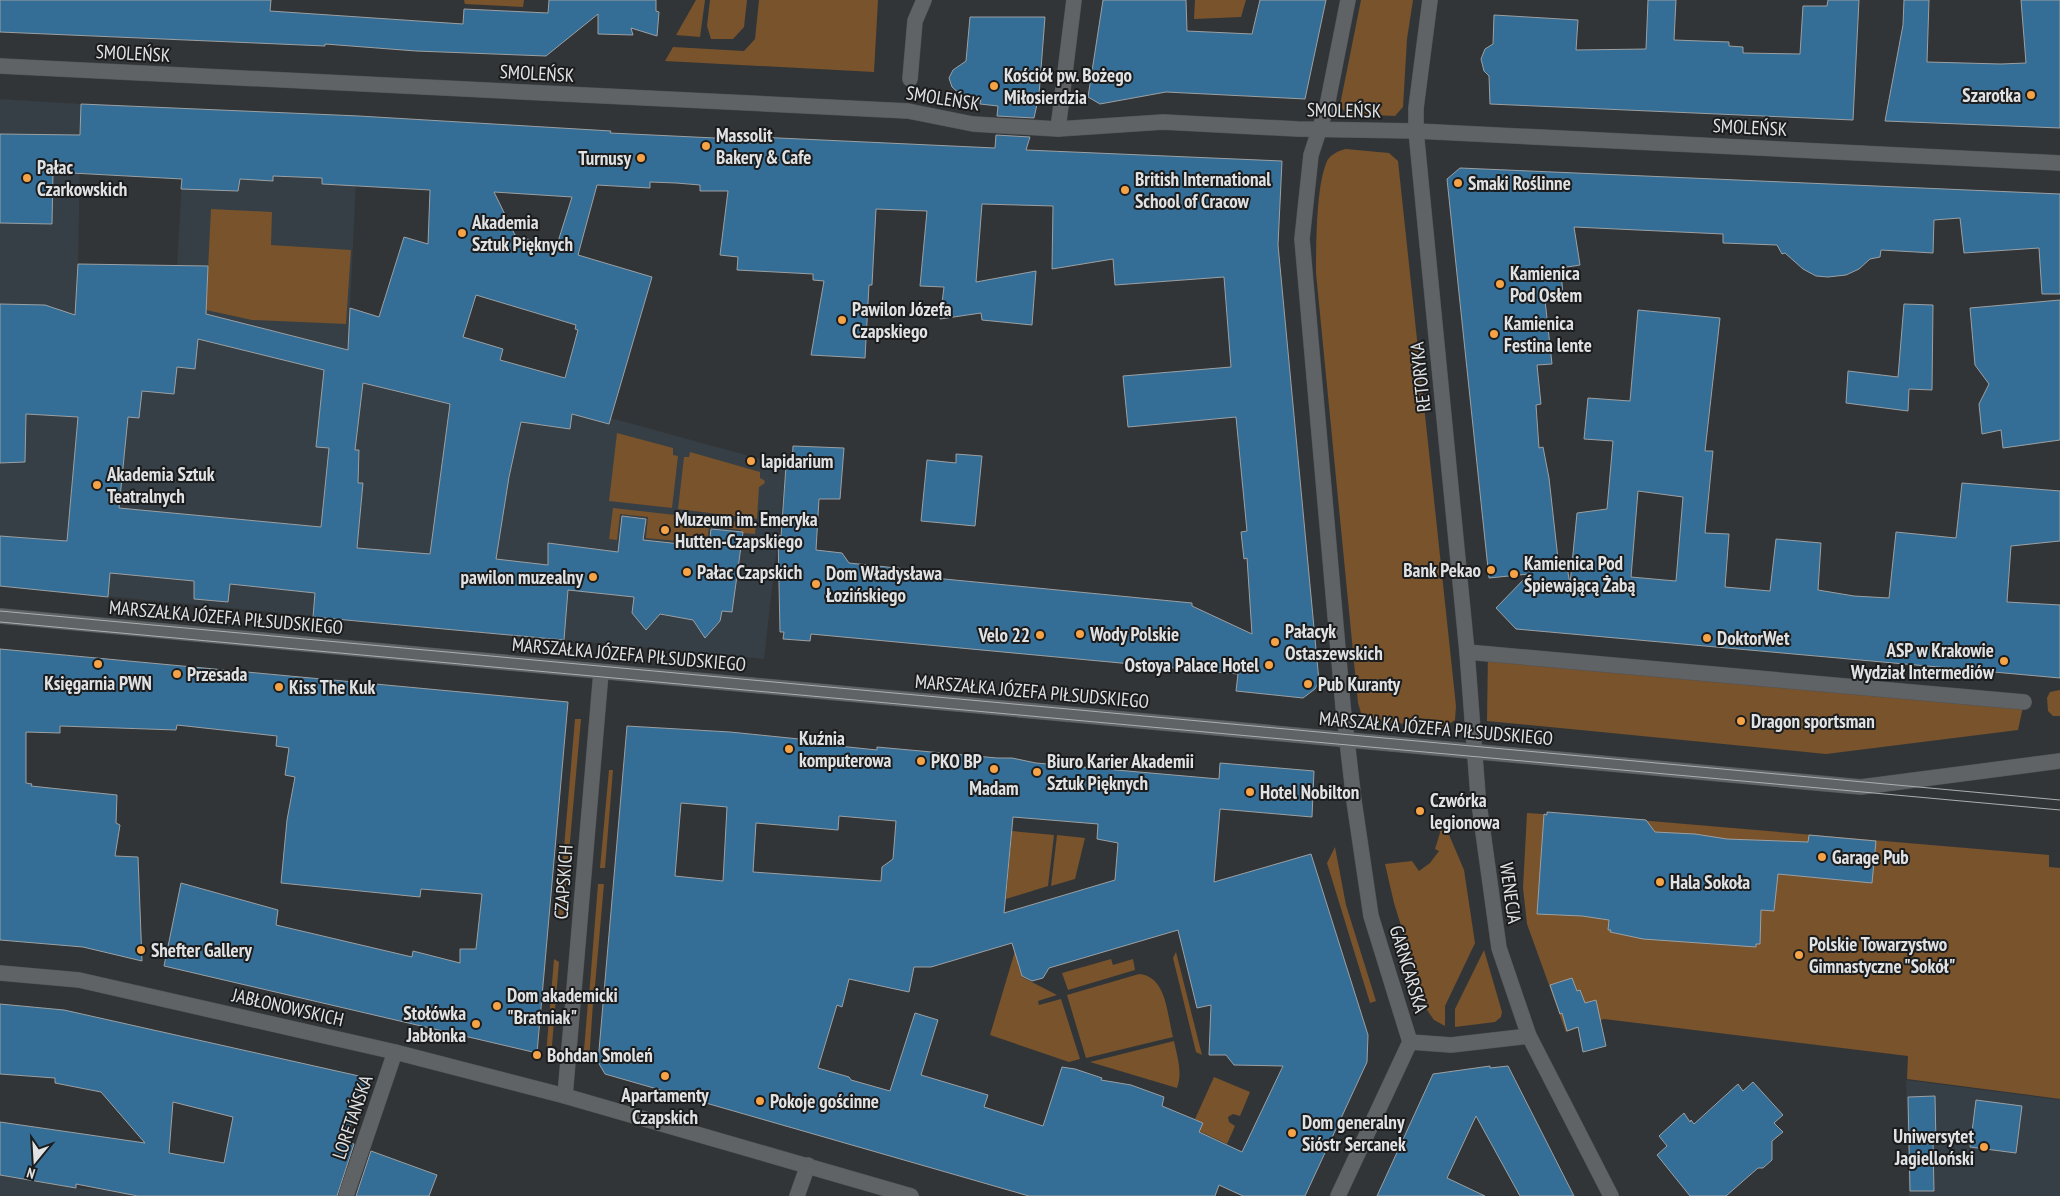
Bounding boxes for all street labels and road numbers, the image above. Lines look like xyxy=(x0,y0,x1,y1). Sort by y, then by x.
street label: SMOLEŃSK xyxy=(95,39,171,67)
street label: SMOLEŃSK xyxy=(499,59,575,87)
street label: SMOLEŃSK xyxy=(904,80,982,116)
street label: SMOLEŃSK xyxy=(1307,97,1381,123)
street label: SMOLEŃSK xyxy=(1712,113,1788,141)
street label: RETORYKA xyxy=(1404,341,1436,413)
street label: MARSZAŁKA JÓZEFA PIŁSUDSKIEGO xyxy=(108,595,344,639)
street label: MARSZAŁKA JÓZEFA PIŁSUDSKIEGO xyxy=(511,632,747,676)
street label: MARSZAŁKA JÓZEFA PIŁSUDSKIEGO xyxy=(914,669,1150,713)
street label: MARSZAŁKA JÓZEFA PIŁSUDSKIEGO xyxy=(1318,706,1554,750)
street label: CZAPSKICH xyxy=(548,844,578,920)
street label: WENECJA xyxy=(1495,861,1527,925)
street label: GARNCARSKA xyxy=(1384,922,1434,1016)
street label: JABŁONOWSKICH xyxy=(229,982,346,1031)
street label: LORETAŃSKA xyxy=(326,1072,378,1162)

